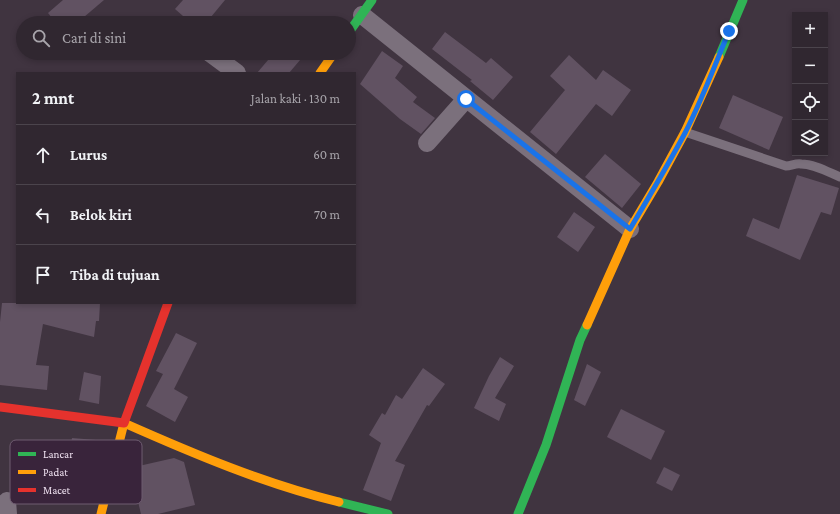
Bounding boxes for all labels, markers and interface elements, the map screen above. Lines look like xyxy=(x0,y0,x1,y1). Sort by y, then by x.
map controls xyxy=(792,12,828,156)
button: + xyxy=(792,12,828,48)
search box xyxy=(16,16,356,60)
route end xyxy=(720,22,738,40)
icon: search xyxy=(30,27,52,49)
text: Cari di sini xyxy=(62,30,126,46)
button: − xyxy=(792,48,828,84)
button: locate xyxy=(792,84,828,120)
text: 2 mnt xyxy=(32,89,74,108)
route start xyxy=(457,90,475,108)
text: Jalan kaki · 130 m xyxy=(251,91,340,106)
button: layers xyxy=(792,120,828,156)
icon: ahead xyxy=(32,144,54,166)
text: Lurus xyxy=(70,147,107,163)
text: 60 m xyxy=(313,147,340,162)
icon: left xyxy=(32,204,54,226)
text: Belok kiri xyxy=(70,207,132,223)
text: 70 m xyxy=(314,207,340,222)
icon: arrive xyxy=(32,264,54,286)
text: Tiba di tujuan xyxy=(70,267,160,283)
legend xyxy=(10,440,142,504)
text: Lancar xyxy=(43,448,73,460)
text: Padat xyxy=(43,466,68,478)
text: Macet xyxy=(43,484,71,496)

